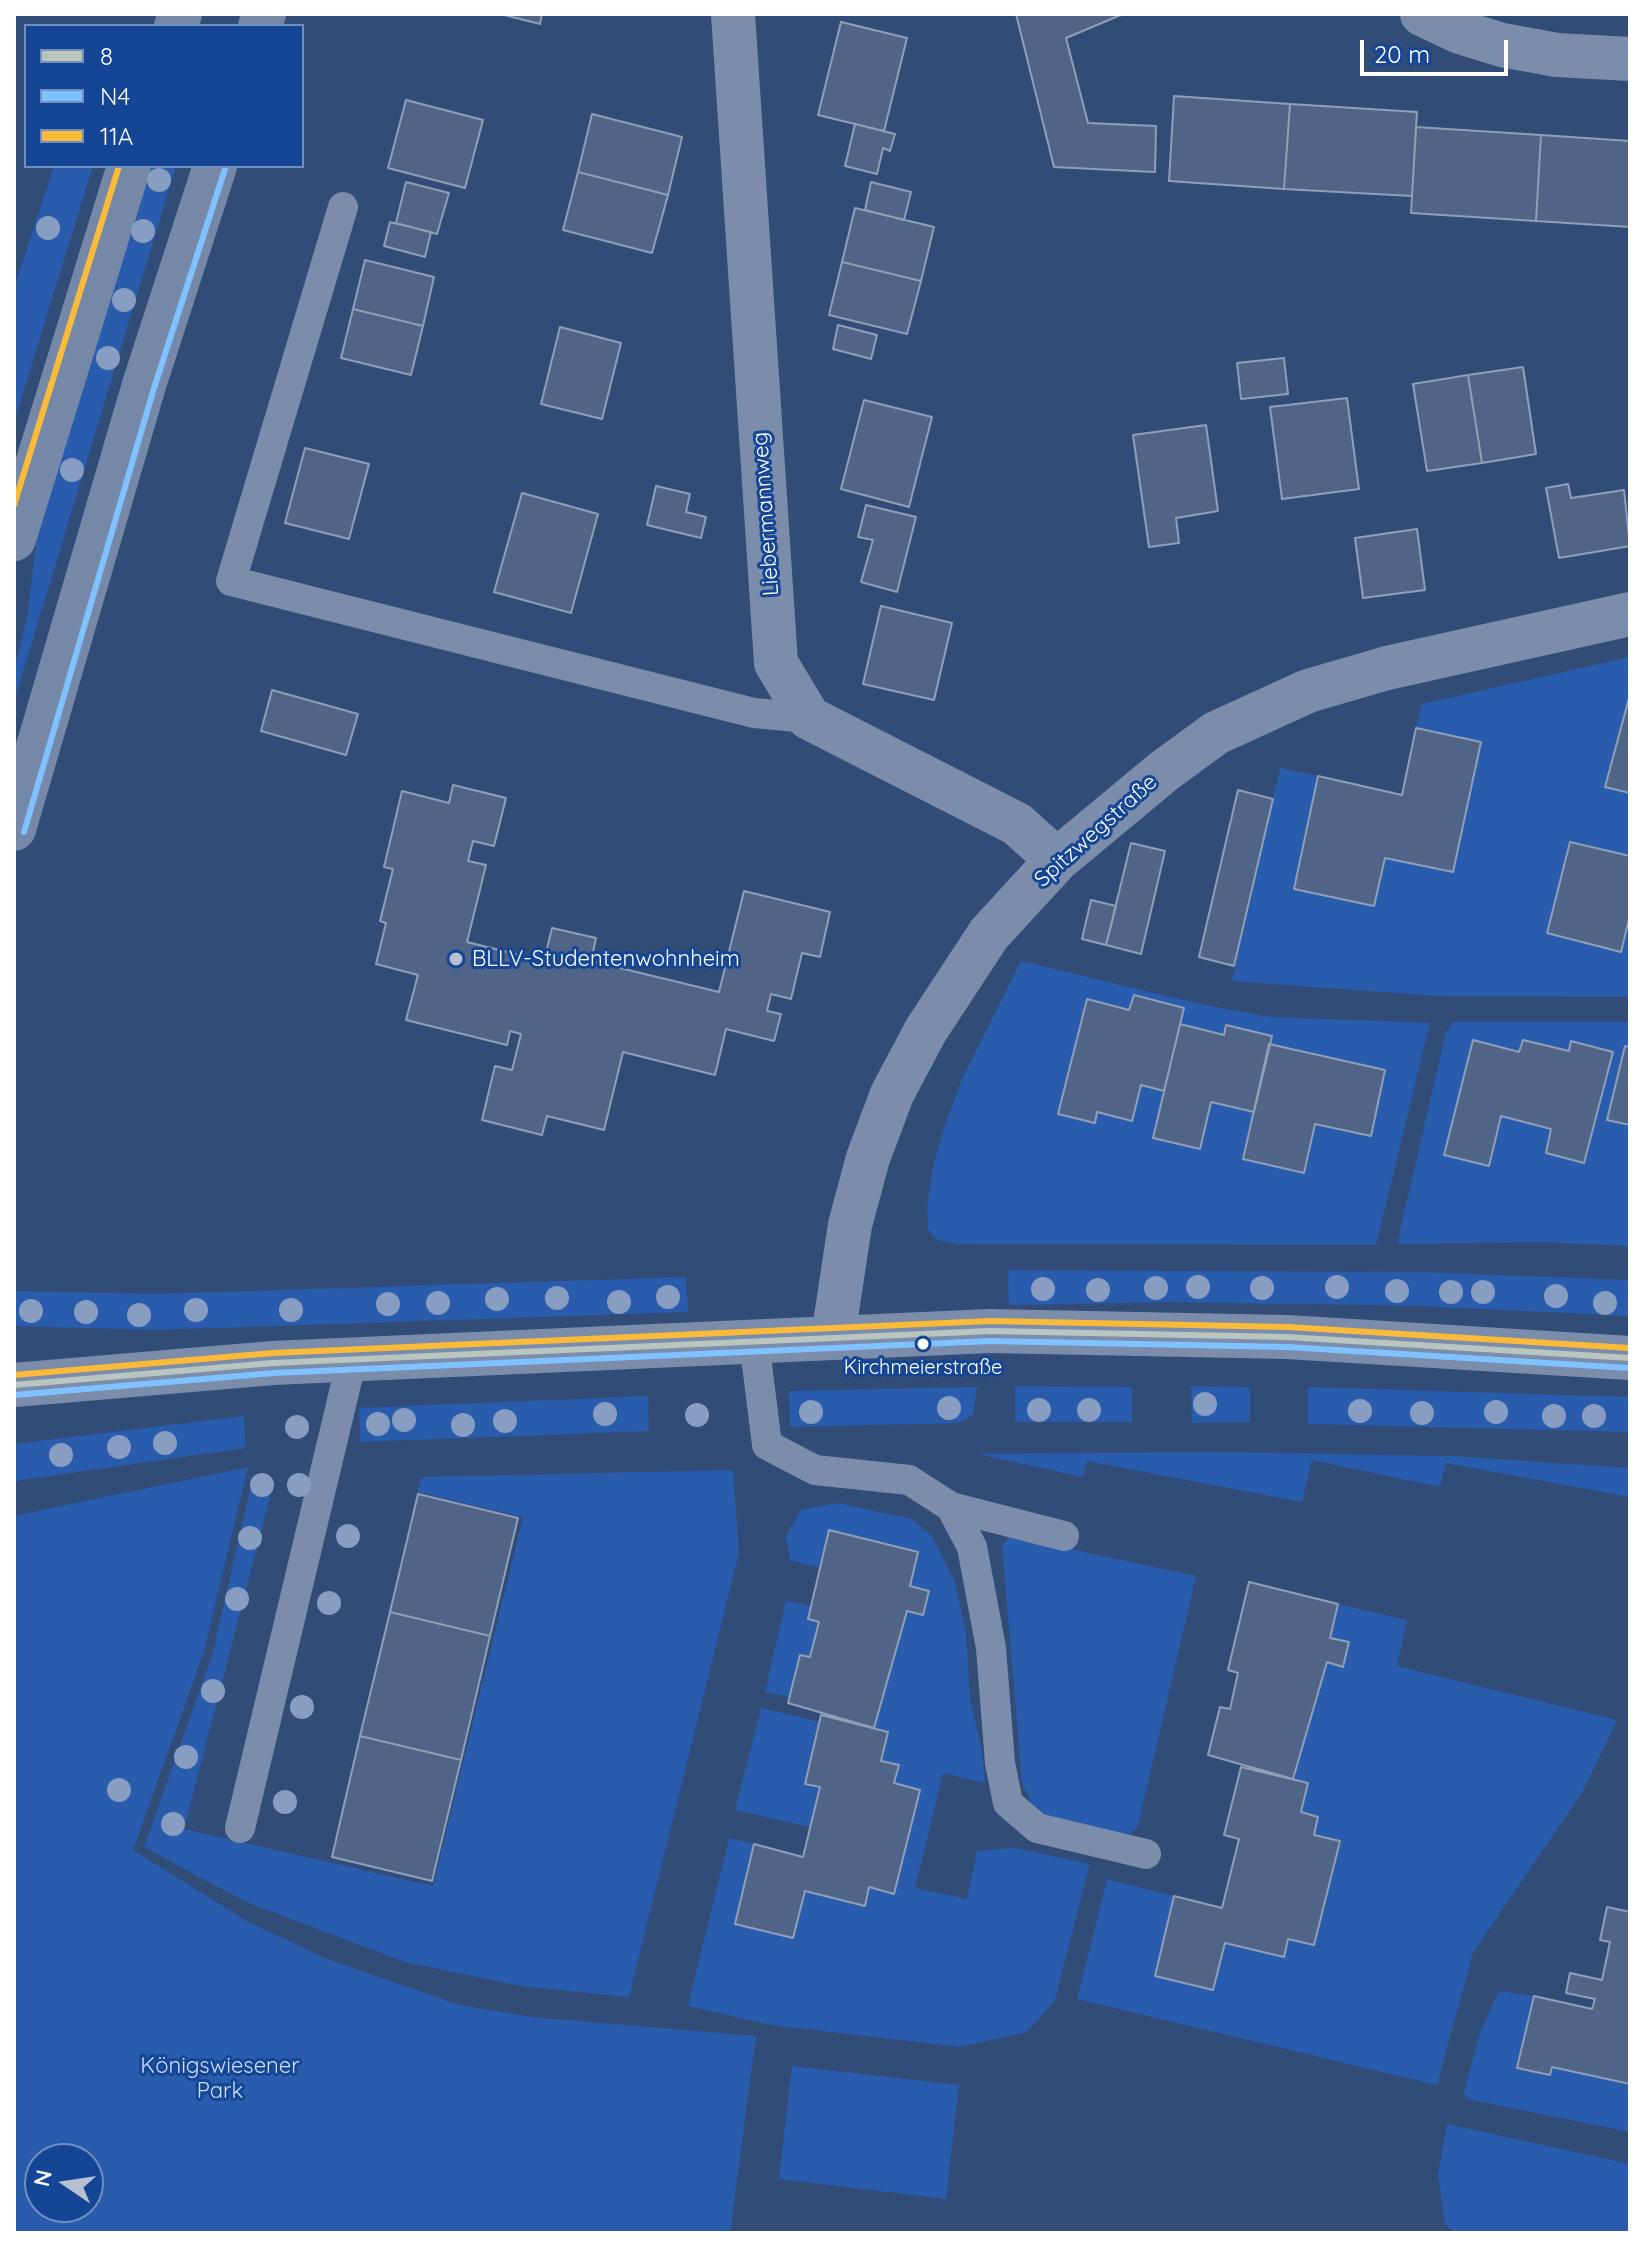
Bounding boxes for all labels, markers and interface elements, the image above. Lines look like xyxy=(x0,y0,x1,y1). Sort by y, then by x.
legend xyxy=(24,24,304,168)
scale bar xyxy=(1364,24,1512,74)
text: 20 m xyxy=(1374,39,1430,69)
text: 8 xyxy=(100,41,113,71)
text: N4 xyxy=(100,81,130,111)
text: 11A xyxy=(100,121,133,151)
street label: Liebermannweg xyxy=(747,431,785,597)
street label: Spitzwegstraße xyxy=(1029,769,1163,893)
place label: BLLV-Studentenwohnheim xyxy=(472,946,740,972)
marker: BLLV-Studentenwohnheim xyxy=(447,950,465,968)
marker: Kirchmeierstraße xyxy=(915,1336,931,1352)
place label: Kirchmeierstraße xyxy=(844,1356,1002,1380)
park label: Königswiesener Park xyxy=(140,2053,300,2104)
north arrow xyxy=(24,2143,104,2223)
text: N xyxy=(27,2167,58,2189)

